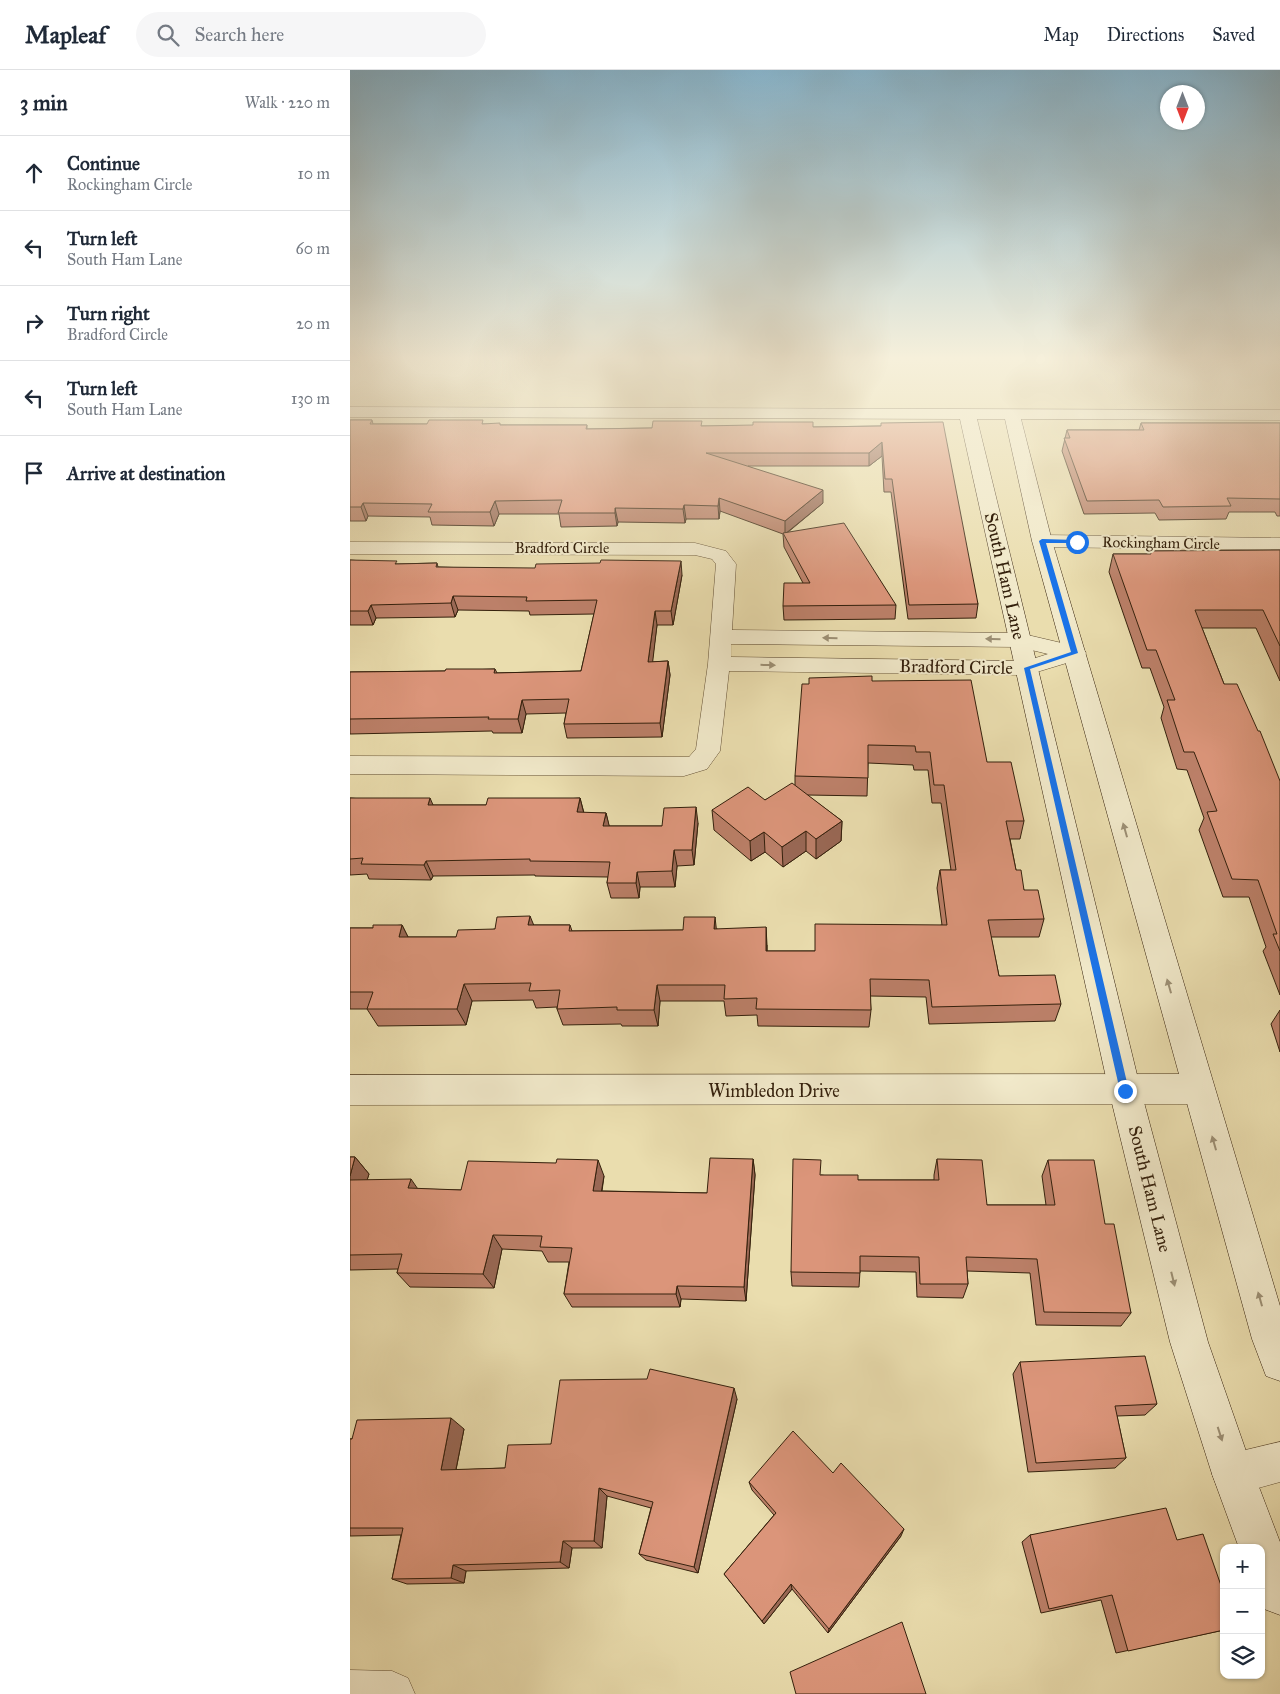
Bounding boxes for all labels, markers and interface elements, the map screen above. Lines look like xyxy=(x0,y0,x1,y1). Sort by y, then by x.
search box xyxy=(136,12,486,57)
text: Mapleaf xyxy=(25,20,106,50)
icon: search xyxy=(154,21,182,49)
text: Search here xyxy=(194,23,284,46)
text: Map xyxy=(1043,24,1079,46)
text: Directions xyxy=(1107,24,1184,46)
text: Saved xyxy=(1212,24,1255,46)
north arrow xyxy=(1160,85,1205,130)
text: 3 min xyxy=(20,90,68,116)
text: Walk · 220 m xyxy=(245,93,330,112)
text: Continue xyxy=(67,152,140,175)
icon: ahead xyxy=(20,159,48,187)
text: 10 m xyxy=(298,164,330,183)
text: Rockingham Circle xyxy=(67,175,192,194)
text: Turn left xyxy=(67,227,137,250)
icon: left xyxy=(20,234,48,262)
text: 60 m xyxy=(296,239,330,258)
text: South Ham Lane xyxy=(67,250,182,269)
text: Turn right xyxy=(67,302,150,325)
icon: right xyxy=(20,309,48,337)
text: 20 m xyxy=(296,314,330,333)
text: Bradford Circle xyxy=(67,325,168,344)
text: Turn left xyxy=(67,377,137,400)
icon: left xyxy=(20,384,48,412)
text: 130 m xyxy=(291,389,330,408)
text: South Ham Lane xyxy=(67,400,182,419)
icon: arrive xyxy=(20,459,48,487)
text: Arrive at destination xyxy=(67,462,225,485)
street label: South Ham Lane xyxy=(980,510,1030,642)
route start xyxy=(1066,531,1089,554)
street label: Rockingham Circle xyxy=(1102,533,1220,553)
street label: Bradford Circle xyxy=(515,539,609,557)
one-way arrow xyxy=(822,634,838,642)
one-way arrow xyxy=(985,635,1001,643)
street label: Bradford Circle xyxy=(899,655,1013,679)
one-way arrow xyxy=(760,661,776,669)
one-way arrow xyxy=(1120,823,1128,838)
one-way arrow xyxy=(1165,979,1173,994)
street label: Wimbledon Drive xyxy=(708,1080,840,1102)
route end xyxy=(1114,1080,1137,1103)
street label: South Ham Lane xyxy=(1124,1123,1176,1255)
one-way arrow xyxy=(1209,1135,1217,1150)
one-way arrow xyxy=(1169,1271,1177,1286)
one-way arrow xyxy=(1255,1291,1263,1306)
one-way arrow xyxy=(1216,1427,1224,1442)
map controls xyxy=(1220,1544,1265,1679)
button: + xyxy=(1220,1544,1265,1589)
button: − xyxy=(1220,1589,1265,1634)
button: layers xyxy=(1220,1634,1265,1679)

